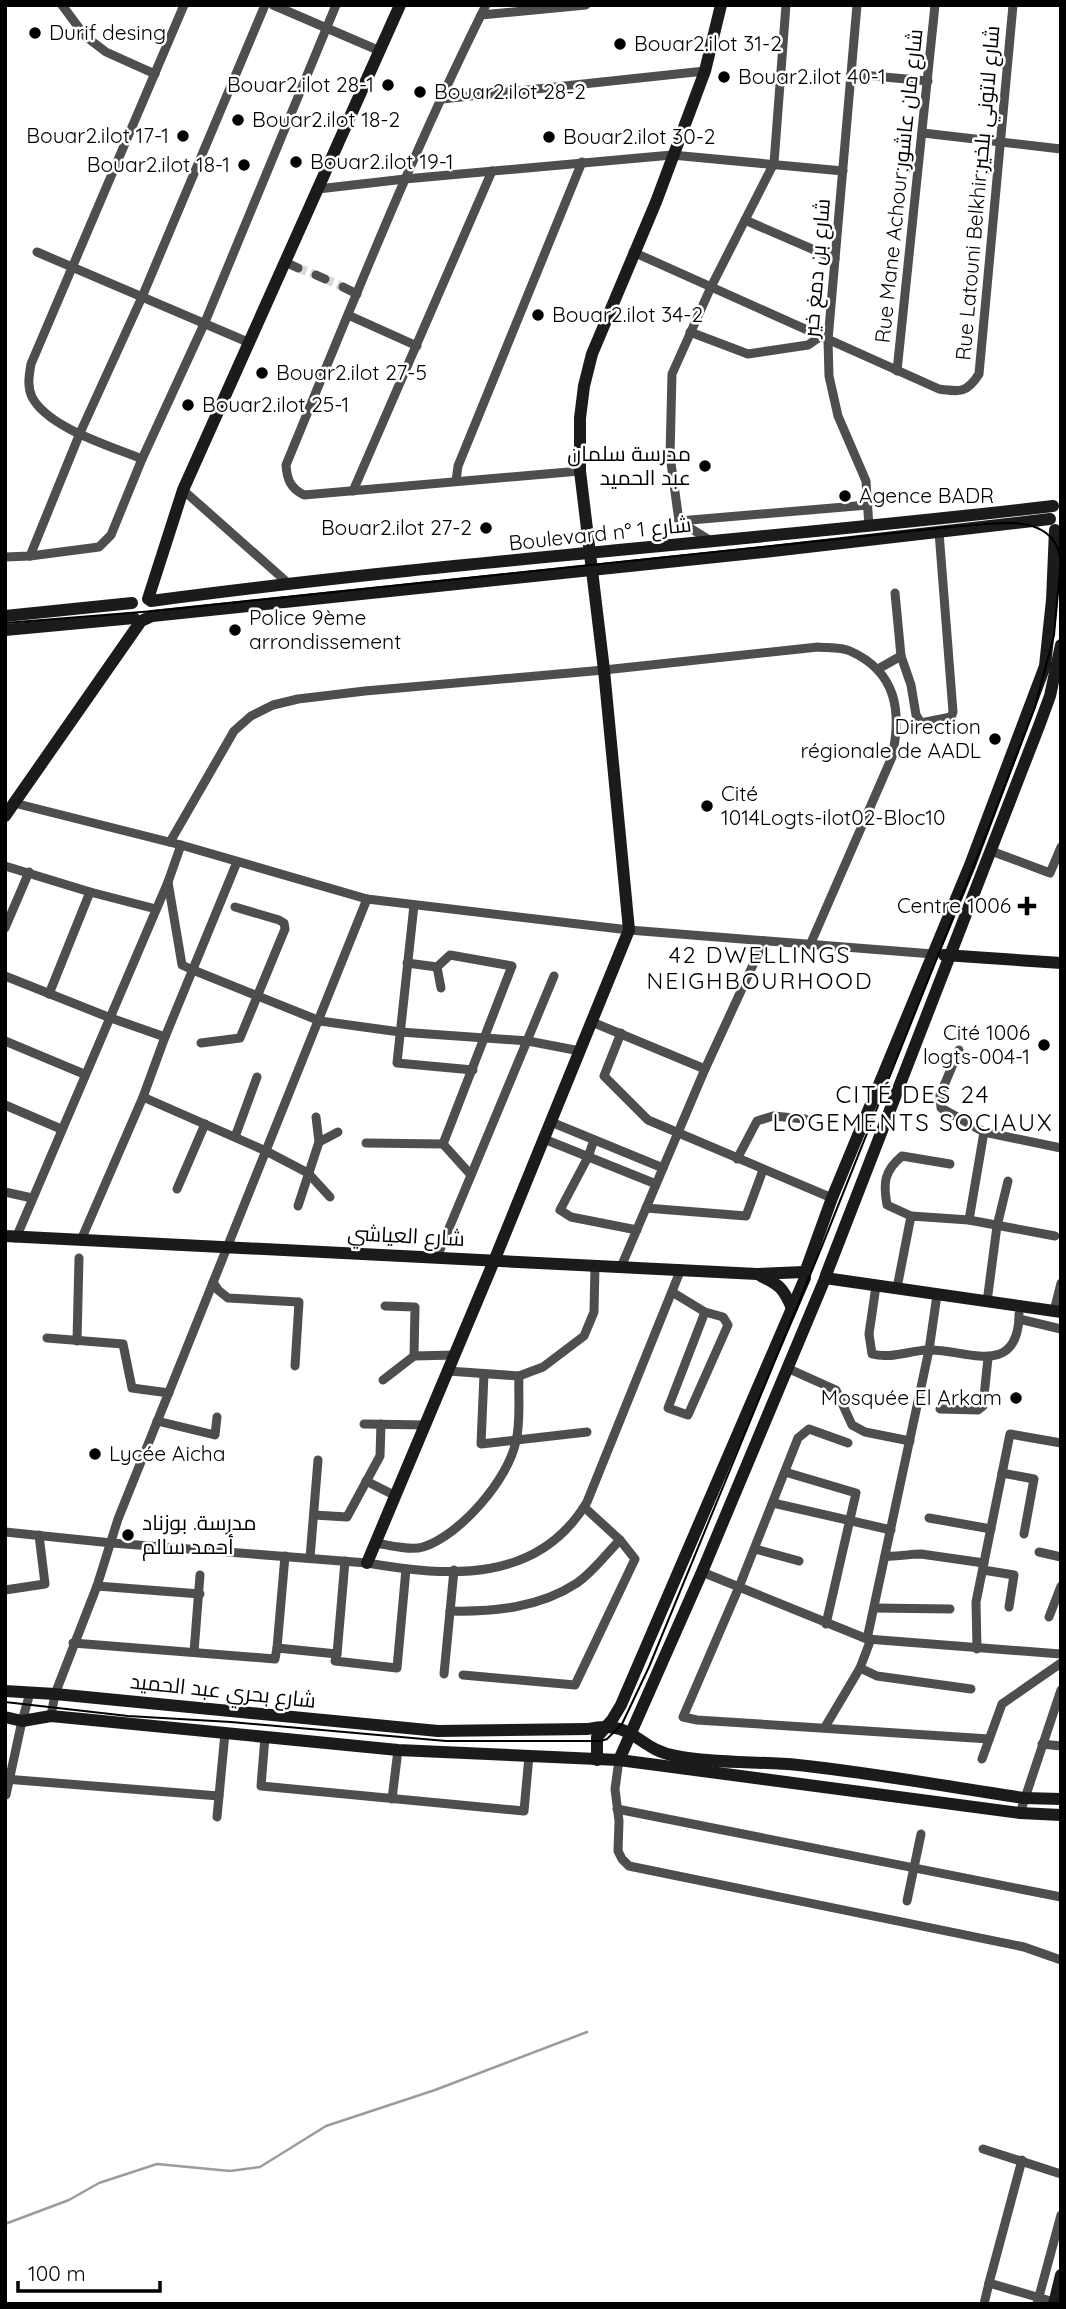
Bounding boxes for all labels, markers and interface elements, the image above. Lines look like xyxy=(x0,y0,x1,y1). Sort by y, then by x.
place label: Durif desing xyxy=(49,19,166,45)
street label: Rue Latouni Belkhir;شارع لاتوني بلخير xyxy=(949,24,1009,362)
marker: Durif desing xyxy=(27,25,43,41)
street label: Rue Mane Achour;شارع مان عاشور xyxy=(869,27,929,345)
place label: Bouar2.ilot 31-2 xyxy=(634,30,782,56)
marker: Bouar2.ilot 31-2 xyxy=(612,36,628,52)
place label: Bouar2.ilot 40-1 xyxy=(738,63,886,89)
marker: Bouar2.ilot 40-1 xyxy=(716,69,732,85)
place label: Bouar2.ilot 28-1 xyxy=(227,71,374,97)
marker: Bouar2.ilot 28-1 xyxy=(380,77,396,93)
place label: Bouar2.ilot 28-2 xyxy=(434,78,586,104)
marker: Bouar2.ilot 28-2 xyxy=(412,84,428,100)
place label: Bouar2.ilot 18-2 xyxy=(252,106,400,132)
marker: Bouar2.ilot 18-2 xyxy=(230,112,246,128)
place label: Bouar2.ilot 17-1 xyxy=(26,122,169,148)
place label: Bouar2.ilot 30-2 xyxy=(563,123,716,149)
marker: Bouar2.ilot 17-1 xyxy=(175,128,191,144)
marker: Bouar2.ilot 30-2 xyxy=(541,129,557,145)
place label: Bouar2.ilot 19-1 xyxy=(310,148,454,174)
place label: Bouar2.ilot 18-1 xyxy=(87,151,230,177)
marker: Bouar2.ilot 19-1 xyxy=(288,154,304,170)
marker: Bouar2.ilot 18-1 xyxy=(236,157,252,173)
street label: شارع بن دمغ خير xyxy=(797,197,837,340)
place label: Bouar2.ilot 34-2 xyxy=(552,301,703,327)
marker: Bouar2.ilot 34-2 xyxy=(530,307,546,323)
place label: Bouar2.ilot 27-5 xyxy=(276,359,427,385)
marker: Bouar2.ilot 27-5 xyxy=(254,365,270,381)
place label: Bouar2.ilot 25-1 xyxy=(202,391,349,417)
marker: Bouar2.ilot 25-1 xyxy=(180,397,196,413)
place label: مدرسة سلمان عبد الحميد xyxy=(567,440,691,490)
marker: مدرسة سلمان عبد الحميد xyxy=(697,458,713,474)
place label: Agence BADR xyxy=(859,482,994,508)
marker: Agence BADR xyxy=(837,488,853,504)
street label: Boulevard n° شارع 1 xyxy=(507,510,693,558)
place label: Bouar2.ilot 27-2 xyxy=(321,514,472,540)
marker: Bouar2.ilot 27-2 xyxy=(478,520,494,536)
place label: Police 9ème arrondissement xyxy=(249,604,401,654)
marker: Police 9ème arrondissement xyxy=(227,622,243,638)
place label: Direction régionale de AADL xyxy=(800,713,981,763)
marker: Direction régionale de AADL xyxy=(987,731,1003,747)
place label: Cité 1014Logts-ilot02-Bloc10 xyxy=(721,780,946,830)
marker: Cité 1014Logts-ilot02-Bloc10 xyxy=(699,798,715,814)
place label: Centre 1006 xyxy=(897,892,1011,918)
marker: Centre 1006 xyxy=(1017,896,1037,916)
district label: 42 DWELLINGS NEIGHBOURHOOD xyxy=(647,940,873,995)
place label: Cité 1006 logts-004-1 xyxy=(923,1019,1030,1069)
marker: Cité 1006 logts-004-1 xyxy=(1036,1037,1052,1053)
district label: CITÉ DES 24 LOGEMENTS SOCIAUX xyxy=(773,1079,1053,1137)
street label: شارع العياشي xyxy=(347,1219,465,1254)
place label: Mosquée El Arkam xyxy=(821,1384,1002,1410)
marker: Mosquée El Arkam xyxy=(1008,1390,1024,1406)
place label: Lycée Aicha xyxy=(109,1440,226,1466)
marker: Lycée Aicha xyxy=(87,1446,103,1462)
place label: مدرسة. بوزناد أحمد سالم xyxy=(142,1509,257,1561)
marker: مدرسة. بوزناد أحمد سالم xyxy=(120,1527,136,1543)
street label: شارع بحري عبد الحميد xyxy=(128,1667,317,1717)
scale bar xyxy=(18,2250,159,2294)
text: 100 m xyxy=(28,2260,86,2286)

